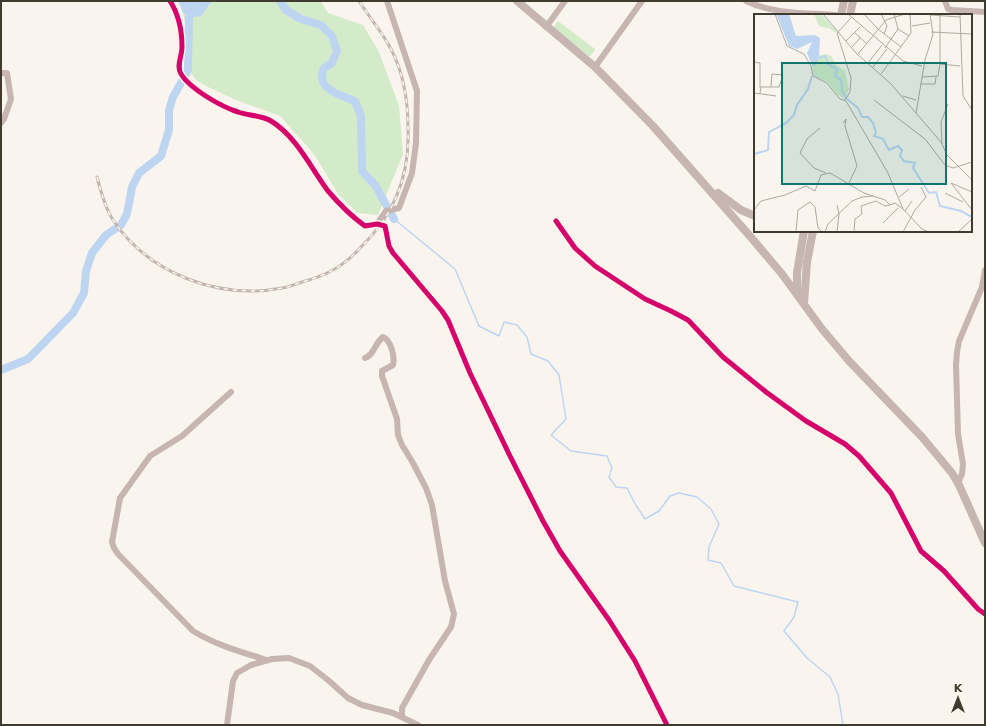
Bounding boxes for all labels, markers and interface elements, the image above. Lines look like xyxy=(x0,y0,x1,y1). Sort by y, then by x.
inset map xyxy=(754,14,972,232)
north arrow xyxy=(938,678,978,718)
text: K xyxy=(954,682,963,695)

